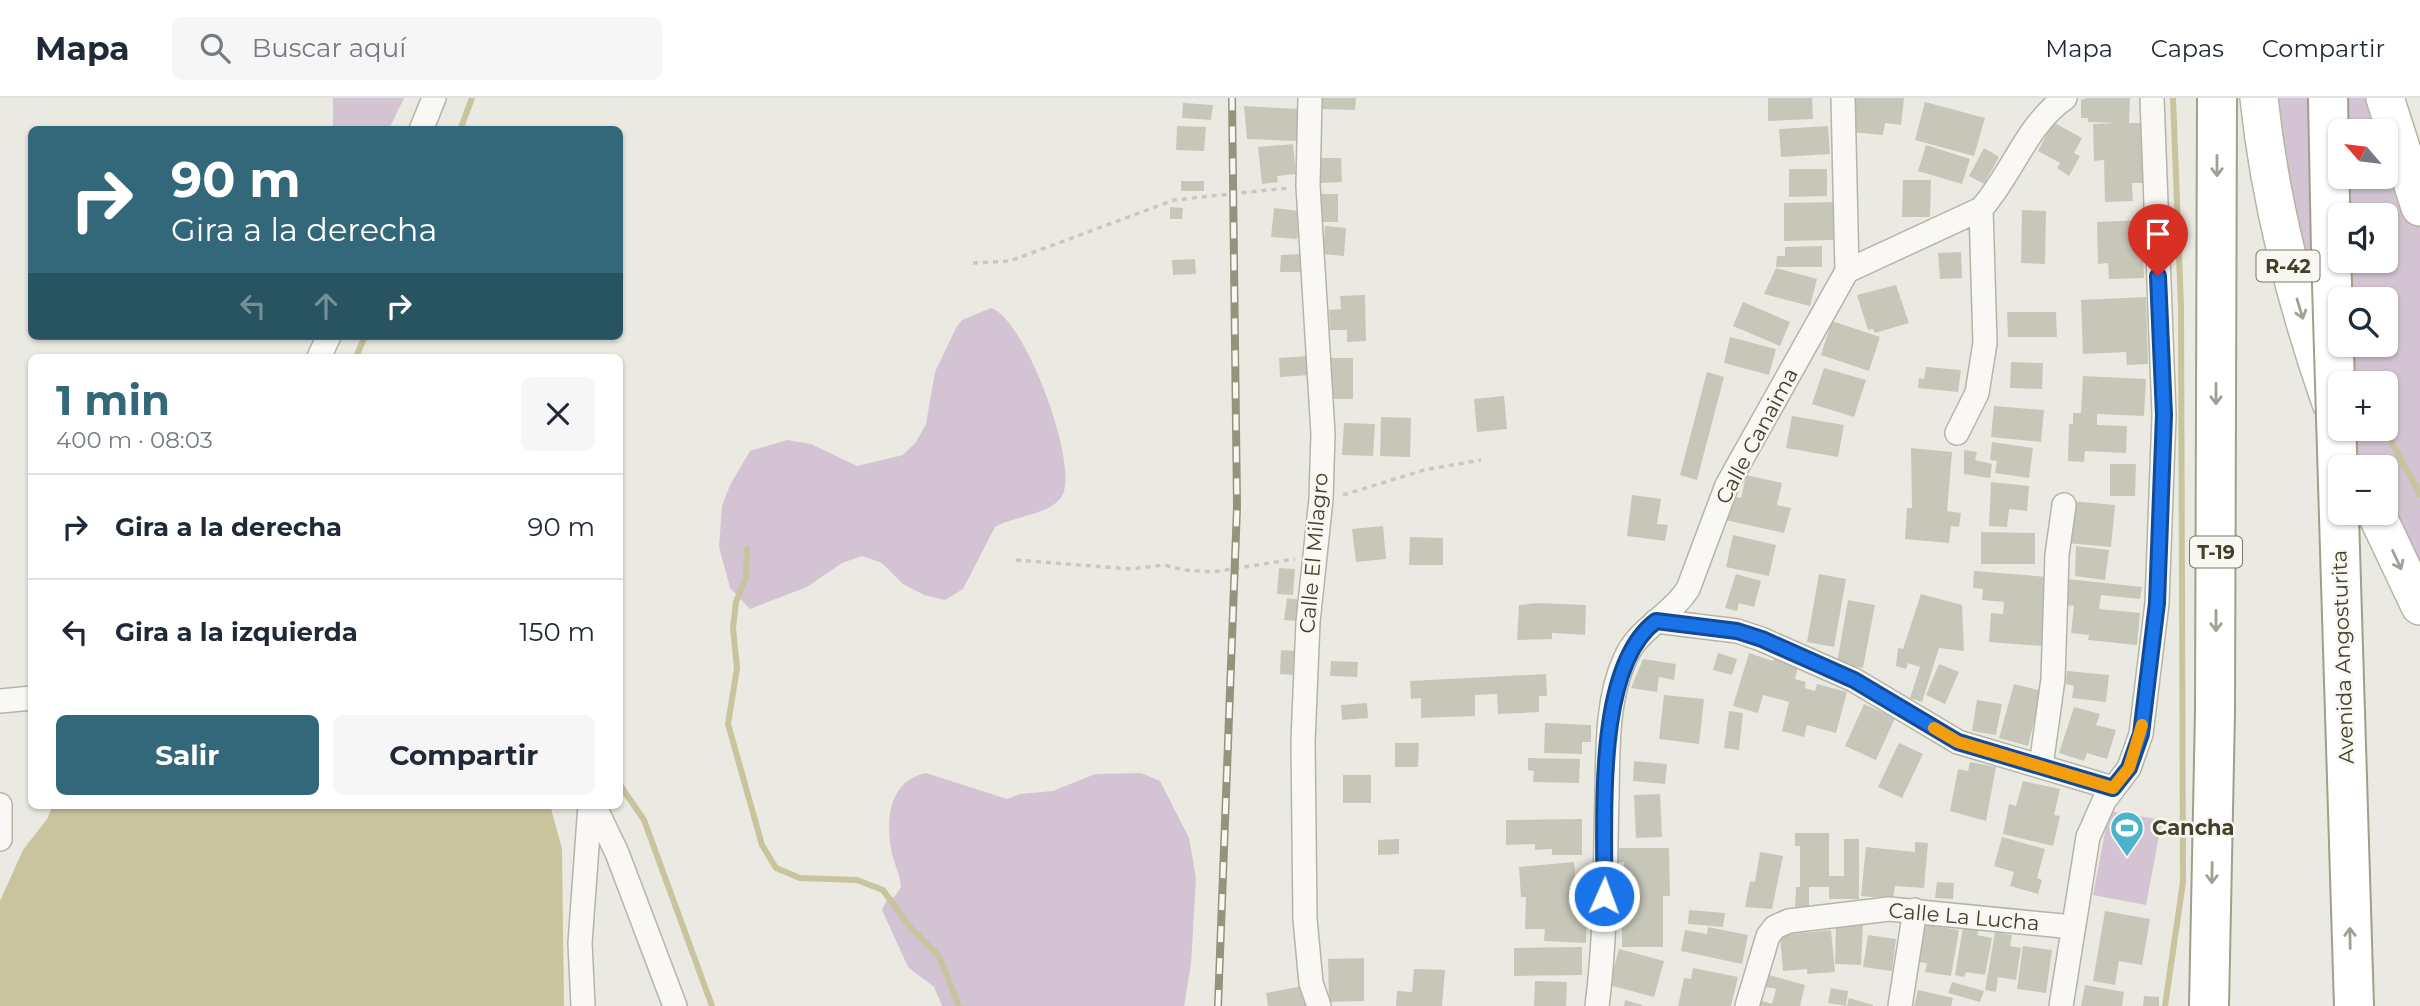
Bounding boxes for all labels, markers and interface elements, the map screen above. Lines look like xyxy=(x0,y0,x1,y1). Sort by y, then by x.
search box xyxy=(172,17,662,80)
text: Mapa xyxy=(35,28,130,68)
icon: search xyxy=(196,29,234,67)
text: Buscar aquí xyxy=(252,32,406,64)
text: Mapa xyxy=(2045,34,2113,63)
text: Capas xyxy=(2151,34,2224,63)
text: Compartir xyxy=(2262,34,2385,63)
north arrow xyxy=(2328,119,2398,189)
map controls xyxy=(2328,119,2398,525)
text: 90 m xyxy=(171,150,301,209)
icon: right xyxy=(56,154,147,245)
one-way arrow xyxy=(2210,154,2223,177)
button: sound xyxy=(2328,203,2398,273)
pin xyxy=(2128,204,2188,276)
text: Gira a la derecha xyxy=(171,210,437,249)
icon: arrive xyxy=(2139,215,2177,253)
road number: R-42 xyxy=(2256,250,2320,282)
icon: left xyxy=(234,287,272,325)
icon: ahead xyxy=(307,287,345,325)
icon: right xyxy=(380,287,418,325)
button: search xyxy=(2328,287,2398,357)
one-way arrow xyxy=(2295,298,2308,320)
street label: Calle Canaima xyxy=(1710,363,1803,508)
button: + xyxy=(2328,371,2398,441)
text: 1 min xyxy=(56,374,170,426)
button: close xyxy=(521,377,595,451)
one-way arrow xyxy=(2209,382,2223,405)
text: 400 m · 08:03 xyxy=(56,426,213,454)
button: − xyxy=(2328,455,2398,525)
street label: Calle El Milagro xyxy=(1294,472,1333,634)
icon: right xyxy=(56,508,94,546)
text: Gira a la derecha xyxy=(115,511,342,543)
text: 90 m xyxy=(528,511,595,543)
road number: T-19 xyxy=(2190,536,2242,568)
one-way arrow xyxy=(2391,549,2405,570)
street label: Avenida Angosturita xyxy=(2326,550,2359,764)
one-way arrow xyxy=(2209,609,2222,632)
icon: left xyxy=(56,613,94,651)
text: Gira a la izquierda xyxy=(115,616,358,648)
text: 150 m xyxy=(519,616,595,648)
button: Salir xyxy=(56,715,319,795)
button: Compartir xyxy=(333,715,595,795)
sports icon: Cancha xyxy=(2108,809,2146,858)
place label: Cancha xyxy=(2152,815,2234,840)
position arrow xyxy=(1567,859,1641,933)
one-way arrow xyxy=(2206,861,2219,884)
street label: Calle La Lucha xyxy=(1888,897,2041,936)
one-way arrow xyxy=(2344,927,2357,950)

